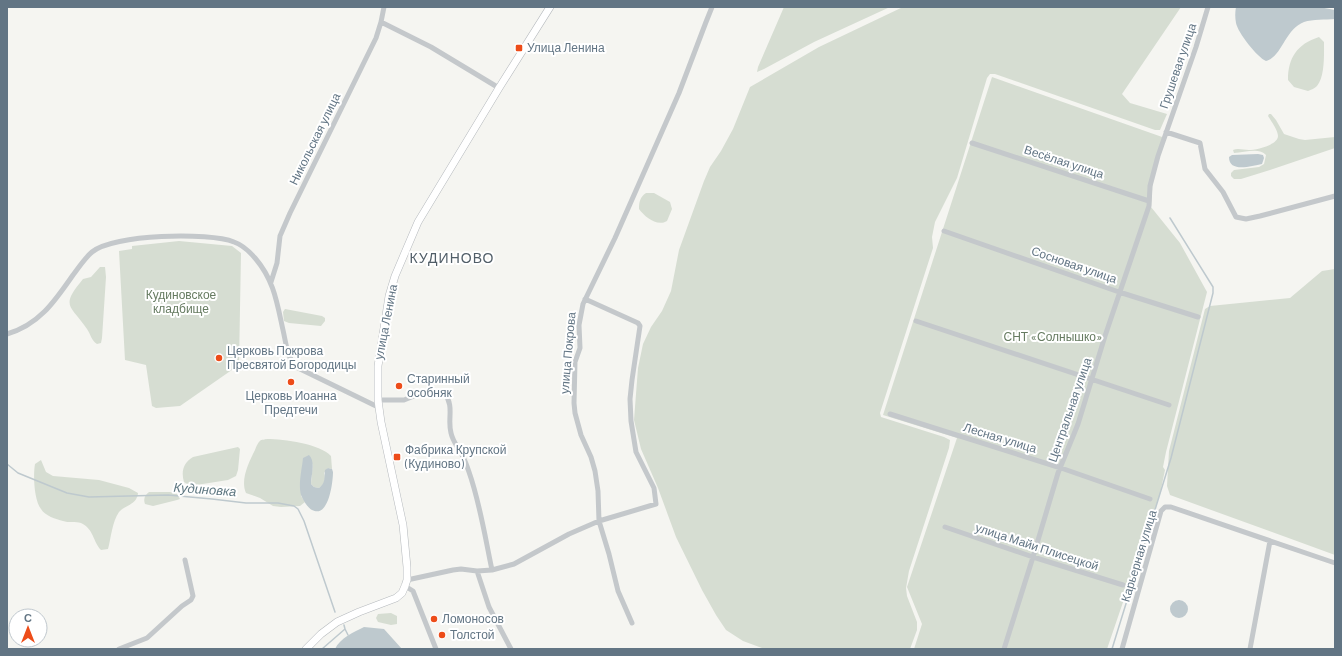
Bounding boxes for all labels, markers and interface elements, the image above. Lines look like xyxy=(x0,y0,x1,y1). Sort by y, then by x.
street label: Грушевая улица xyxy=(1156,21,1199,111)
place label: Улица Ленина xyxy=(527,40,605,55)
marker: Улица Ленина xyxy=(514,43,524,53)
street label: Никольская улица xyxy=(286,90,343,187)
street label: Весёлая улица xyxy=(1022,142,1106,182)
street label: Сосновая улица xyxy=(1029,243,1119,286)
district label: КУДИНОВО xyxy=(410,249,494,266)
street label: улица Ленина xyxy=(371,283,400,361)
park label: Кудиновское кладбище xyxy=(146,287,217,316)
street label: улица Покрова xyxy=(556,311,579,395)
park label: СНТ «Солнышко» xyxy=(1003,329,1103,343)
place label: Церковь Покрова Пресвятой Богородицы xyxy=(227,343,356,372)
marker: Церковь Покрова Пресвятой Богородицы xyxy=(214,353,224,363)
street label: Центральная улица xyxy=(1045,355,1095,464)
place label: Старинный особняк xyxy=(407,371,470,399)
marker: Церковь Иоанна Предтечи xyxy=(286,377,296,387)
marker: Старинный особняк xyxy=(394,381,404,391)
place label: Церковь Иоанна Предтечи xyxy=(245,388,337,417)
street label: Лесная улица xyxy=(962,419,1039,456)
place label: Фабрика Крупской (Кудиново) xyxy=(404,442,506,471)
marker: Фабрика Крупской (Кудиново) xyxy=(392,452,402,462)
water label: Кудиновка xyxy=(173,479,237,499)
street label: Карьерная улица xyxy=(1117,508,1160,604)
street label: улица Майи Плисецкой xyxy=(974,520,1101,574)
north arrow xyxy=(8,608,48,648)
text: С xyxy=(24,611,32,624)
place label: Ломоносов xyxy=(442,611,504,625)
marker: Ломоносов xyxy=(429,614,439,624)
place label: Толстой xyxy=(450,627,495,641)
marker: Толстой xyxy=(437,630,447,640)

